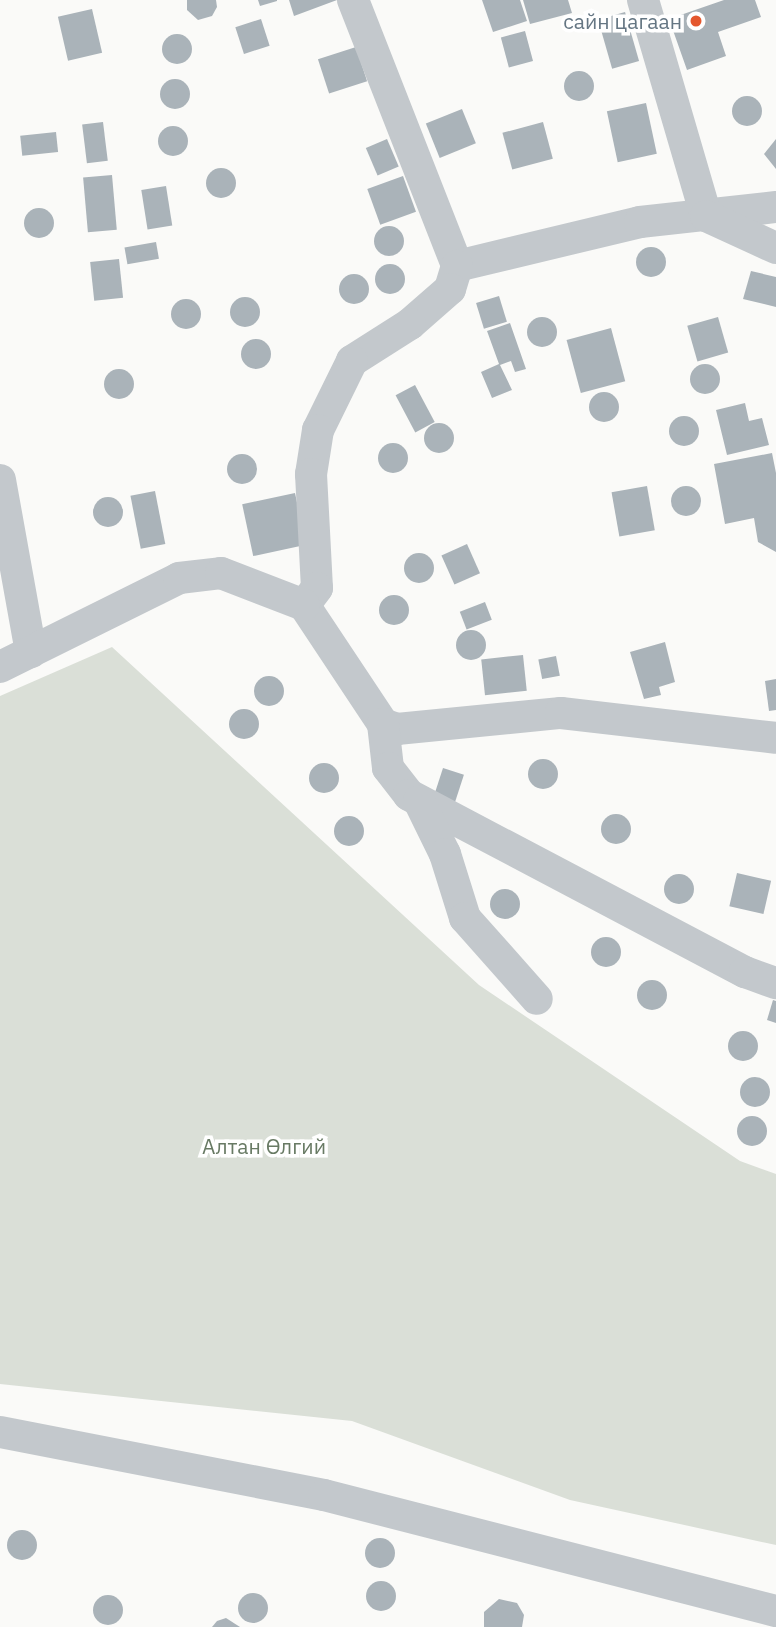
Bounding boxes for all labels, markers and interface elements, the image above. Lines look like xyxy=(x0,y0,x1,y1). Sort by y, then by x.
place label: сайн цагаан xyxy=(563,8,682,34)
marker: сайн цагаан xyxy=(688,13,704,29)
park label: Алтан Өлгий xyxy=(202,1133,326,1159)

